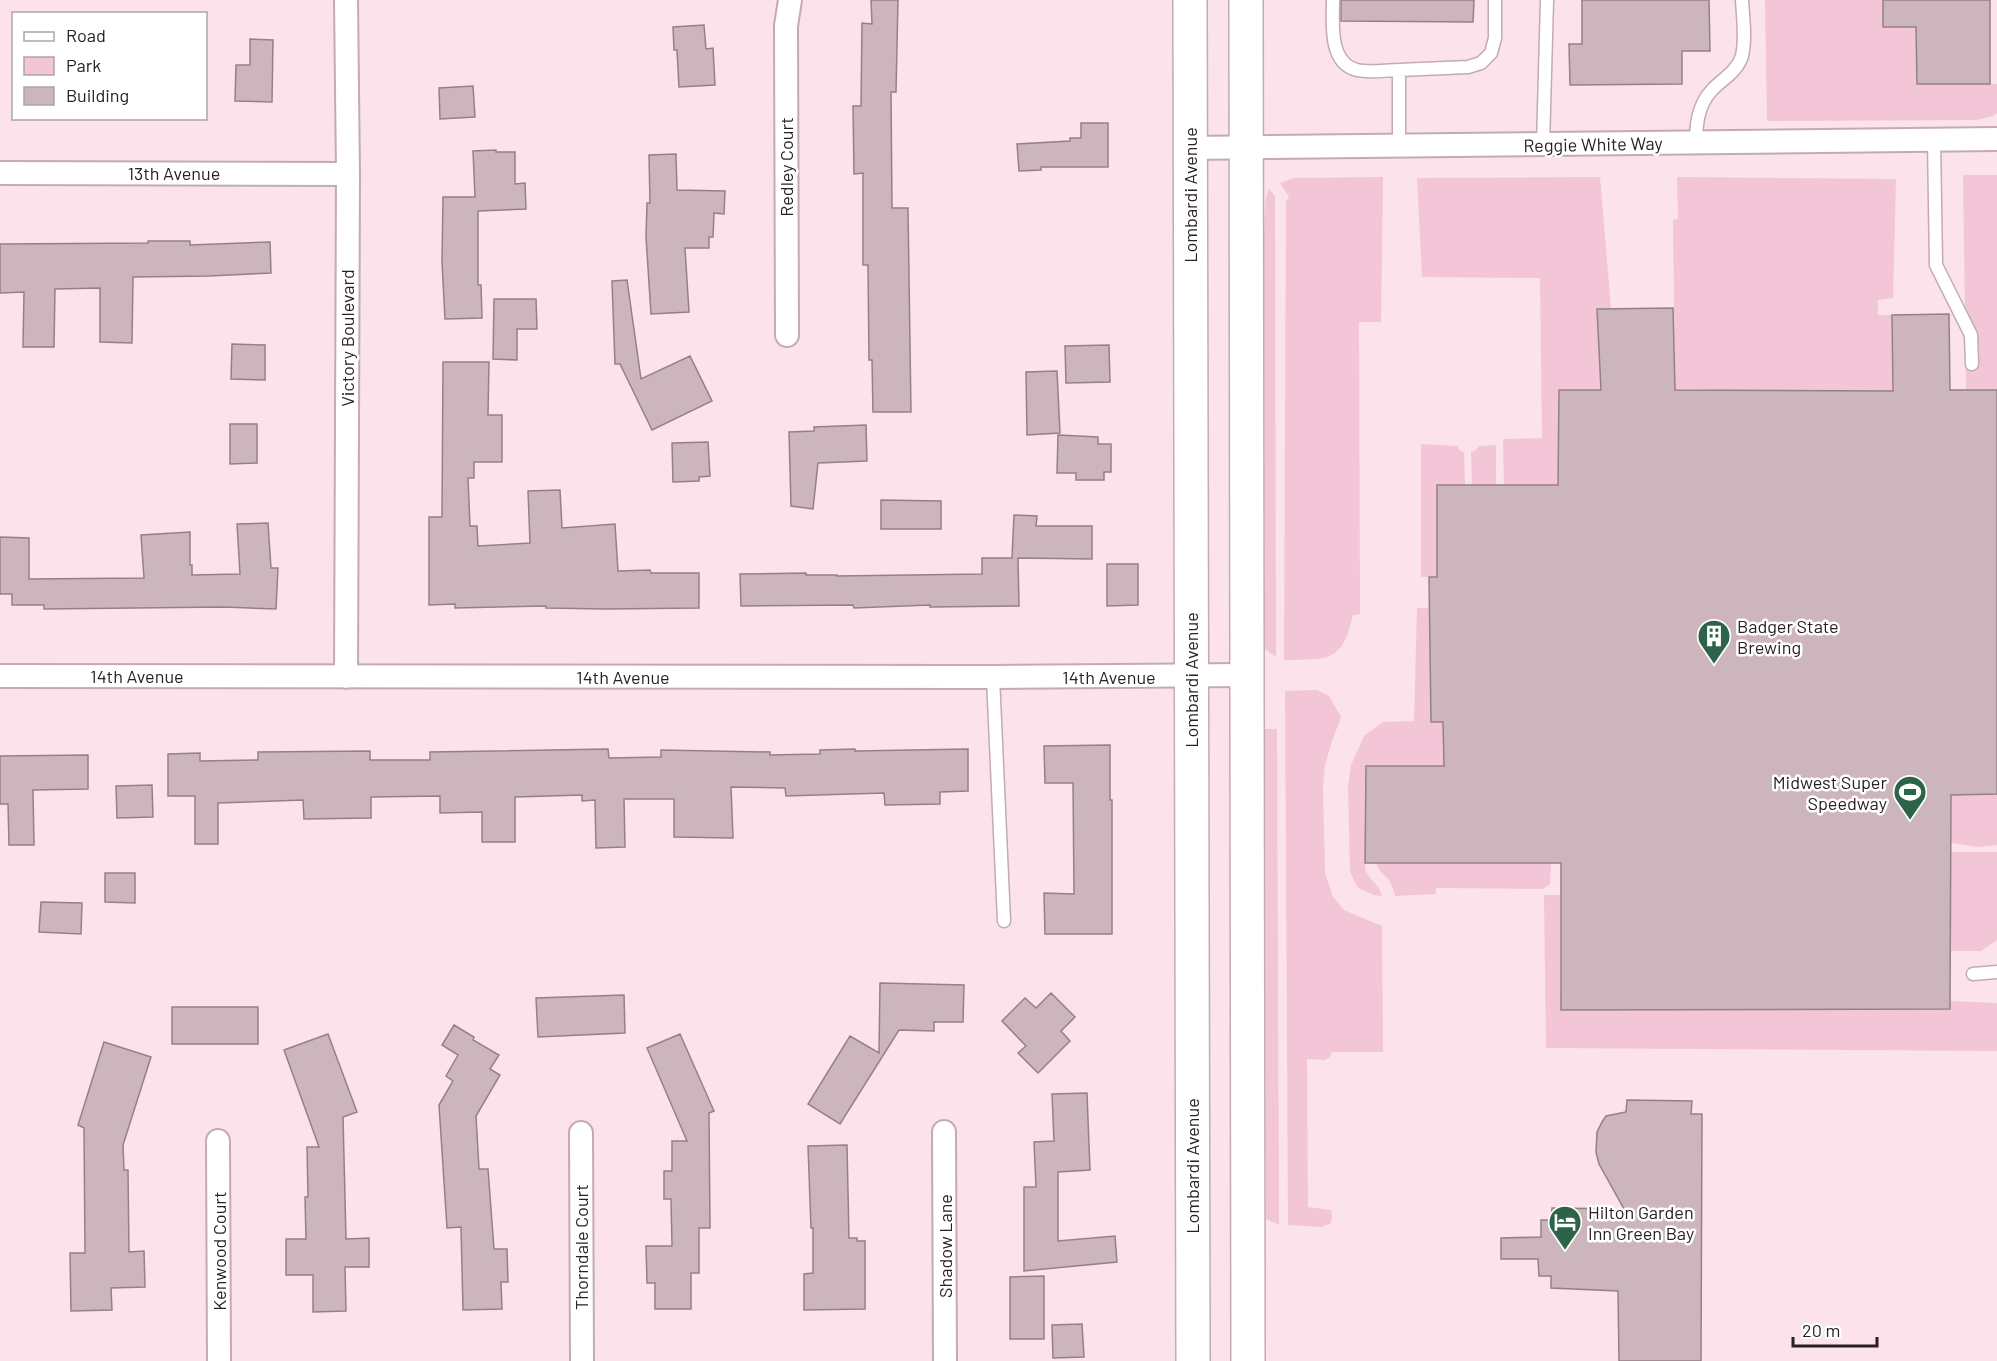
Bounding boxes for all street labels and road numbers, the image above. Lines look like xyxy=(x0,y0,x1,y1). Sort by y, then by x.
street label: Redley Court xyxy=(775,117,797,217)
street label: Lombardi Avenue xyxy=(1179,127,1201,263)
street label: Reggie White Way xyxy=(1523,132,1663,156)
street label: 13th Avenue xyxy=(128,162,220,184)
street label: Victory Boulevard xyxy=(336,269,358,407)
street label: Lombardi Avenue xyxy=(1180,612,1202,748)
street label: 14th Avenue xyxy=(90,665,184,687)
street label: 14th Avenue xyxy=(576,666,670,688)
street label: 14th Avenue xyxy=(1062,666,1156,688)
street label: Lombardi Avenue xyxy=(1181,1098,1203,1234)
street label: Thorndale Court xyxy=(570,1184,592,1310)
street label: Kenwood Court xyxy=(208,1191,230,1311)
street label: Shadow Lane xyxy=(934,1194,956,1298)

